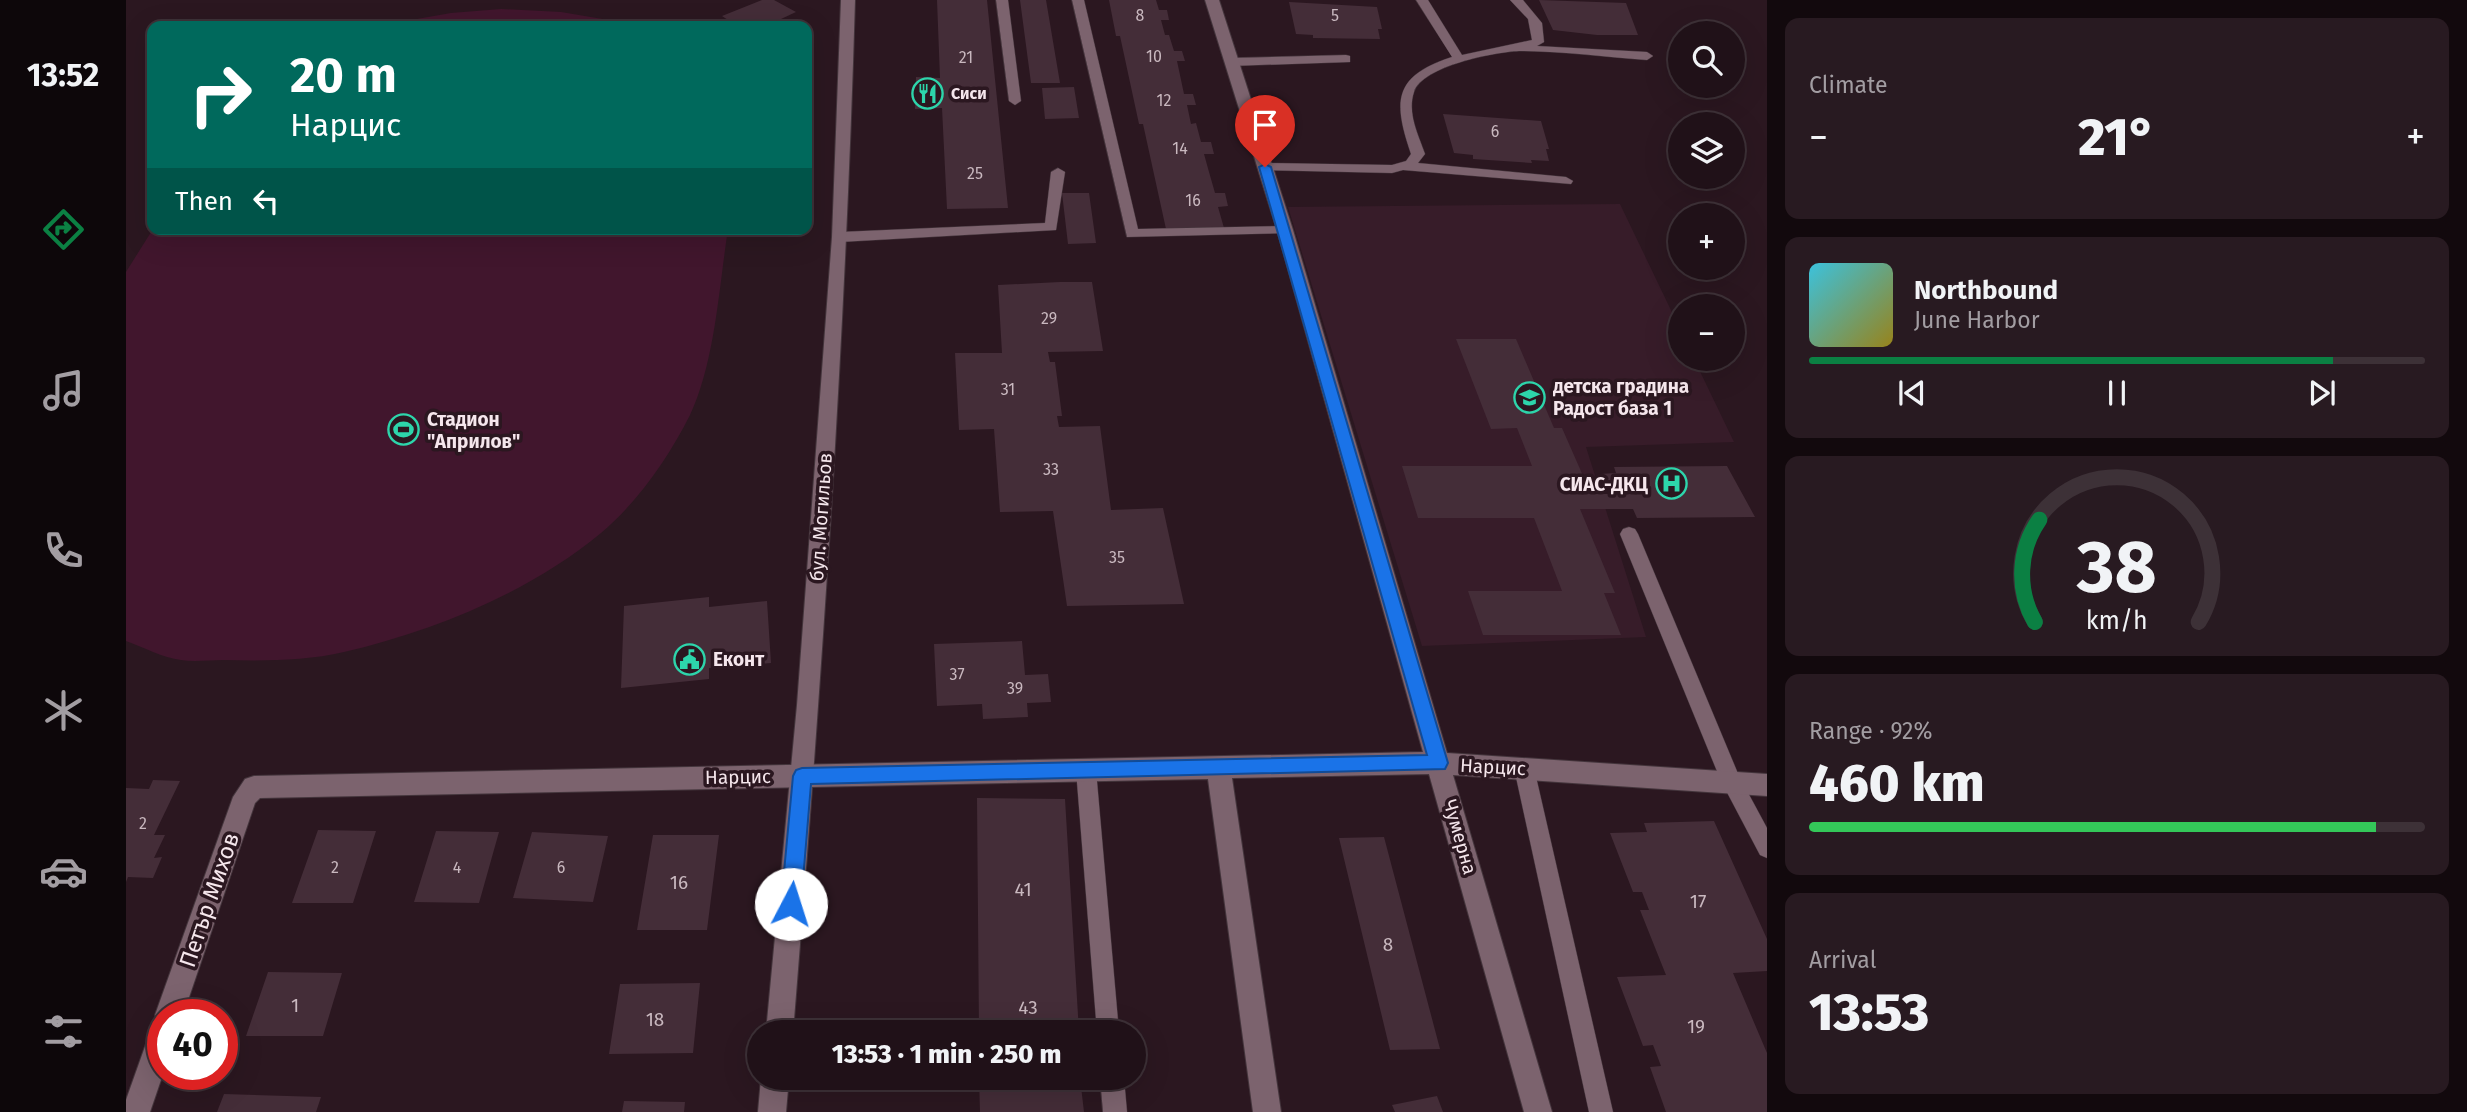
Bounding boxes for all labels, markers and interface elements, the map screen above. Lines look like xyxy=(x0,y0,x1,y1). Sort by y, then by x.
house number: 8 xyxy=(1136,6,1145,25)
house number: 5 xyxy=(1331,6,1339,25)
map controls xyxy=(1668,21,1745,371)
button: search xyxy=(1668,21,1745,98)
text: 20 m xyxy=(290,46,397,105)
house number: 10 xyxy=(1146,47,1162,66)
house number: 21 xyxy=(959,48,973,67)
icon: right xyxy=(175,49,266,140)
text: 13:52 xyxy=(27,56,99,94)
text: Climate xyxy=(1809,71,1888,99)
restaurant icon: Сиси xyxy=(911,76,945,110)
place label: Сиси xyxy=(951,84,987,103)
house number: 12 xyxy=(1157,91,1171,110)
pin xyxy=(1235,95,1295,167)
text: Нарцис xyxy=(290,106,401,144)
icon: arrive xyxy=(1246,106,1284,144)
text: 21° xyxy=(2078,106,2156,169)
button: layers xyxy=(1668,112,1745,189)
text: − xyxy=(1809,114,1828,160)
text: + xyxy=(2406,114,2425,160)
house number: 6 xyxy=(1491,122,1499,141)
house number: 14 xyxy=(1172,139,1188,158)
house number: 25 xyxy=(967,164,983,183)
icon: left xyxy=(247,182,285,220)
text: Then xyxy=(175,186,233,217)
house number: 16 xyxy=(1185,191,1201,210)
button: + xyxy=(1668,203,1745,280)
icon: directions xyxy=(39,205,88,254)
text: Northbound xyxy=(1914,275,2058,306)
button: − xyxy=(1668,294,1745,371)
text: June Harbor xyxy=(1914,306,2040,334)
house number: 29 xyxy=(1041,309,1057,328)
icon: music xyxy=(39,366,88,415)
icon: previous xyxy=(1893,374,1931,412)
icon: pause xyxy=(2098,374,2136,412)
icon: next xyxy=(2303,374,2341,412)
place label: детска градина Радост база 1 xyxy=(1553,375,1689,420)
house number: 31 xyxy=(1001,380,1015,399)
school or university icon: детска градина Радост база 1 xyxy=(1513,380,1547,414)
place label: Стадион "Априлов" xyxy=(427,408,520,453)
sports icon: Стадион "Априлов" xyxy=(387,413,421,447)
street label: бул. Могильов xyxy=(805,452,837,582)
house number: 33 xyxy=(1043,460,1059,479)
hospital icon: СИАС-ДКЦ xyxy=(1654,467,1688,501)
place label: СИАС-ДКЦ xyxy=(1560,473,1648,496)
text: 38 xyxy=(2076,524,2157,611)
icon: phone xyxy=(39,526,88,575)
house number: 35 xyxy=(1109,548,1125,567)
text: km/h xyxy=(2086,606,2148,636)
public building icon: Еконт xyxy=(673,642,707,676)
place label: Еконт xyxy=(713,648,765,671)
house number: 37 xyxy=(949,665,965,684)
house number: 39 xyxy=(1007,679,1023,698)
icon: climate xyxy=(39,686,88,735)
text: Range · 92% xyxy=(1809,717,1932,745)
text: 460 km xyxy=(1809,752,1985,815)
street label: Нарцис xyxy=(1459,754,1527,780)
street label: Нарцис xyxy=(705,765,771,789)
street label: Чумерна xyxy=(1438,797,1482,877)
house number: 2 xyxy=(139,814,147,833)
street label: Петър Михов xyxy=(173,829,245,971)
icon: car xyxy=(39,847,88,896)
house number: 2 xyxy=(331,858,339,877)
house number: 4 xyxy=(453,858,462,877)
house number: 6 xyxy=(557,858,565,877)
position arrow xyxy=(754,867,828,941)
house number: 16 xyxy=(670,871,688,894)
house number: 41 xyxy=(1014,878,1032,901)
house number: 17 xyxy=(1690,890,1706,913)
house number: 8 xyxy=(1383,933,1393,956)
text: Arrival xyxy=(1809,946,1876,974)
text: 13:53 xyxy=(1809,981,1929,1044)
house number: 1 xyxy=(291,994,299,1017)
house number: 43 xyxy=(1018,996,1038,1019)
speed limit sign: 40 xyxy=(147,999,238,1090)
icon: filters xyxy=(39,1007,88,1056)
house number: 18 xyxy=(646,1008,664,1031)
house number: 19 xyxy=(1687,1015,1705,1038)
text: 13:53 · 1 min · 250 m xyxy=(832,1039,1061,1070)

